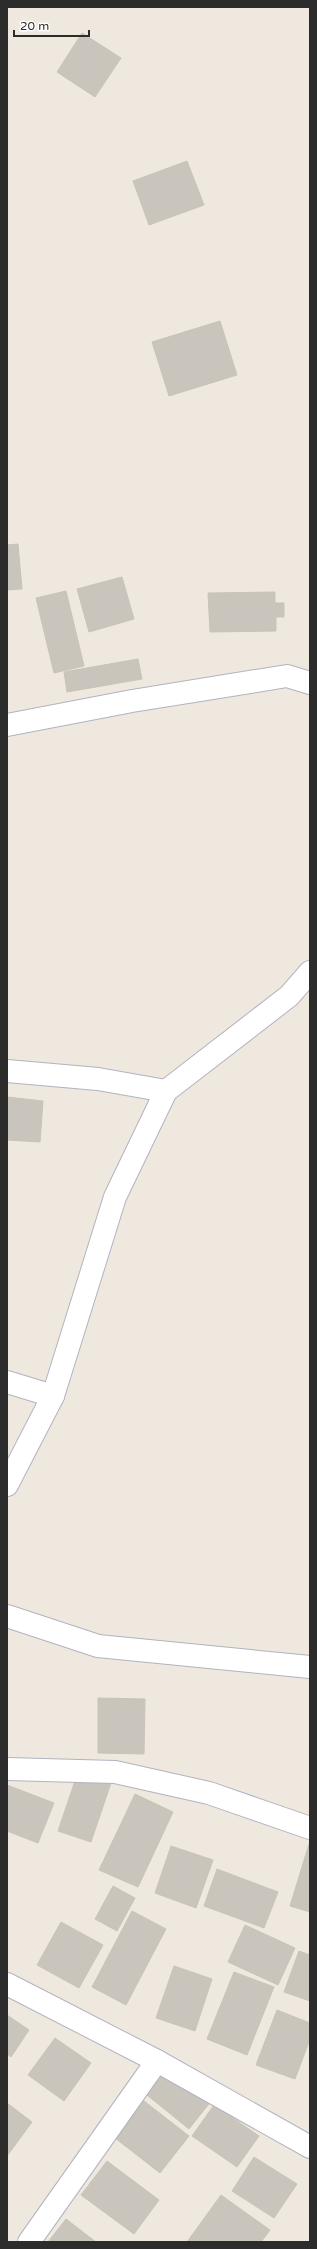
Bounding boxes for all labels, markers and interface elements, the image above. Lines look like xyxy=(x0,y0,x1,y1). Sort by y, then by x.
scale bar xyxy=(14,12,89,38)
text: 20 m xyxy=(20,19,49,33)

